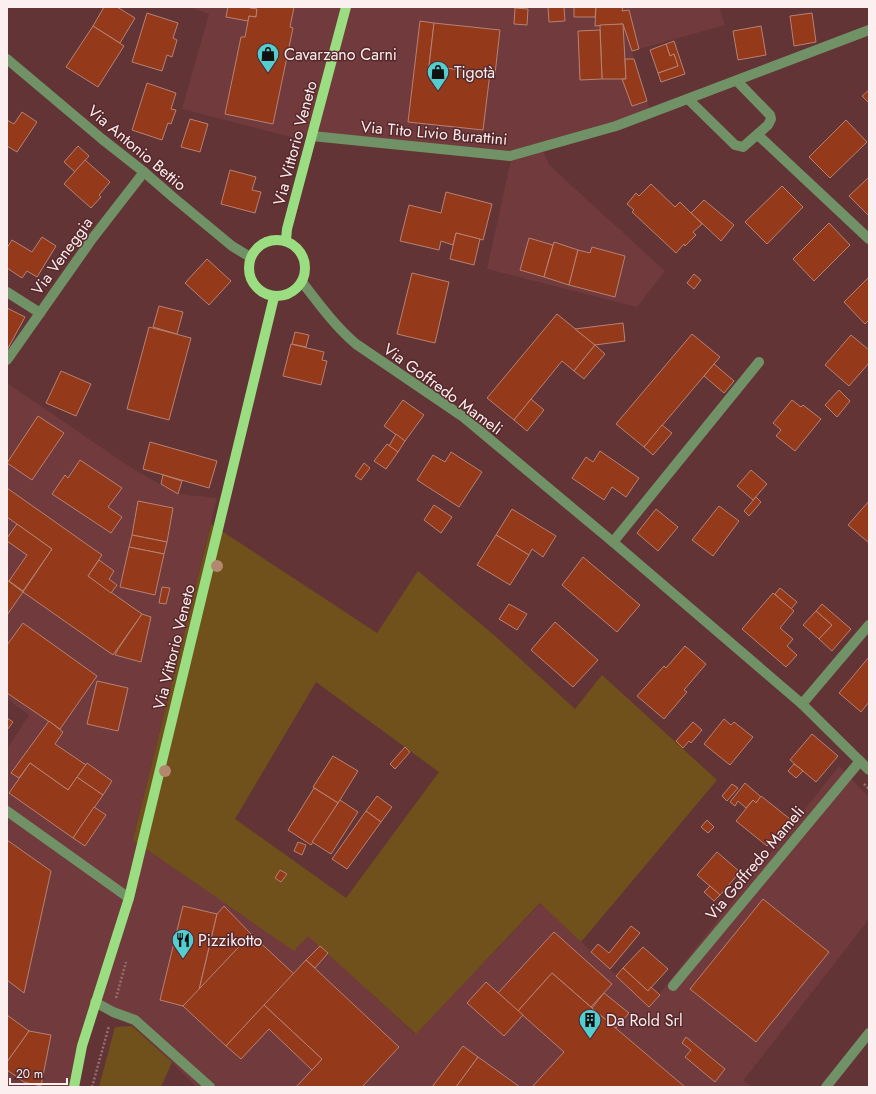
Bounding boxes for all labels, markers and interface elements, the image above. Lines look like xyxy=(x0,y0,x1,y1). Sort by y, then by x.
shop icon: Cavarzano Carni xyxy=(255,41,281,74)
place label: Cavarzano Carni xyxy=(284,43,397,66)
shop icon: Tigotà xyxy=(425,59,451,92)
place label: Tigotà xyxy=(454,61,495,84)
street label: Via Vittorio Veneto xyxy=(267,78,323,208)
street label: Via Antonio Bettio xyxy=(83,100,192,196)
street label: Via Tito Livio Burattini xyxy=(360,115,508,151)
street label: Via Veneggia xyxy=(26,212,98,300)
street label: Via Goffredo Mameli xyxy=(378,338,508,440)
street label: Via Vittorio Veneto xyxy=(147,582,201,712)
street label: Via Goffredo Mameli xyxy=(700,801,810,925)
restaurant icon: Pizzikotto xyxy=(170,927,196,960)
place label: Pizzikotto xyxy=(198,929,263,952)
building icon: Da Rold Srl xyxy=(577,1007,603,1040)
place label: Da Rold Srl xyxy=(606,1009,683,1032)
scale bar xyxy=(10,1060,67,1086)
text: 20 m xyxy=(16,1065,43,1083)

